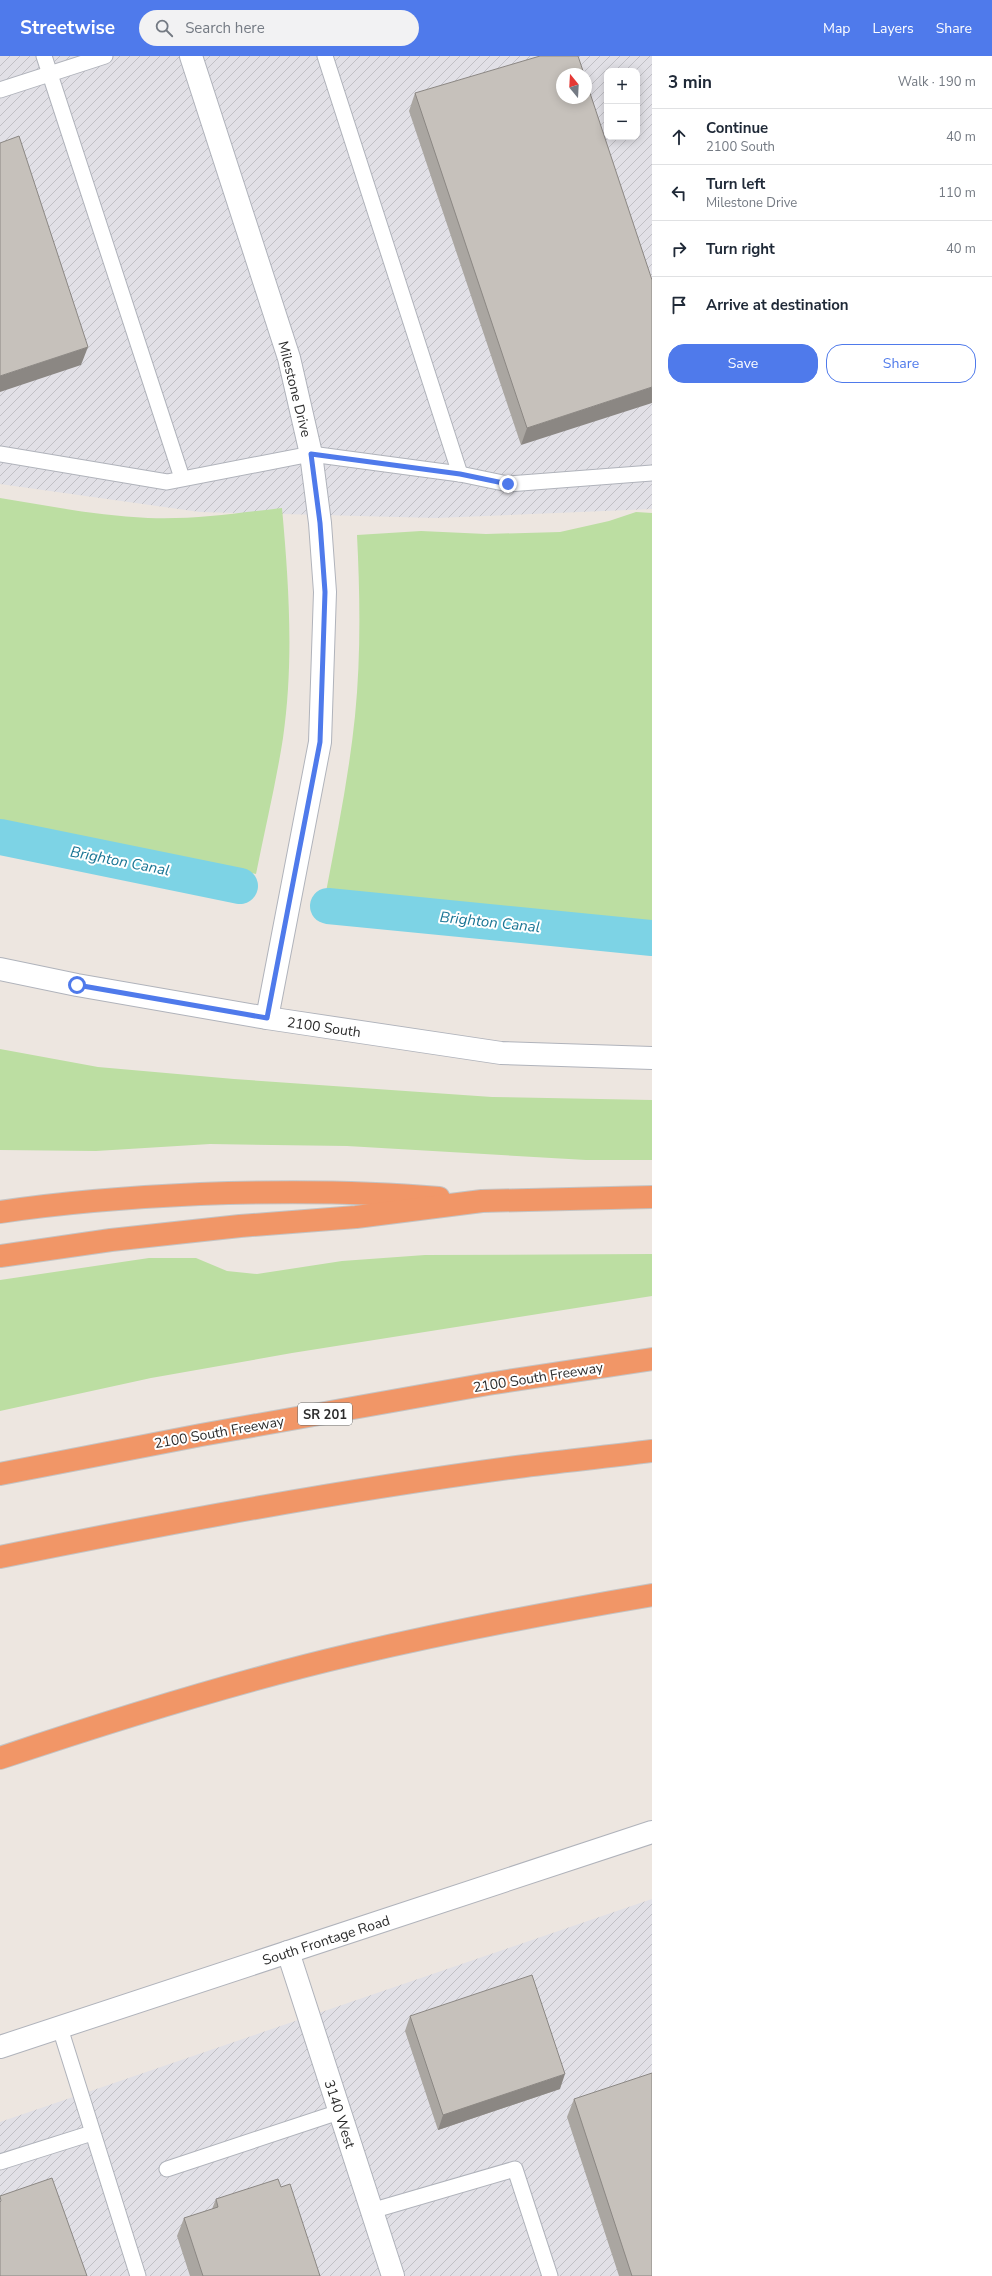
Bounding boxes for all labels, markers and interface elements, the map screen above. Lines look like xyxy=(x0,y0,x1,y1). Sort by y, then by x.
search box xyxy=(139,10,419,46)
text: Streetwise xyxy=(20,15,115,41)
icon: search xyxy=(153,17,175,39)
text: Search here xyxy=(185,18,265,38)
text: Map xyxy=(823,19,850,38)
text: Layers xyxy=(872,19,914,38)
text: Share xyxy=(936,19,972,38)
north arrow xyxy=(556,68,592,104)
map controls xyxy=(604,68,640,140)
button: + xyxy=(604,68,640,104)
text: 3 min xyxy=(668,71,712,94)
text: Walk · 190 m xyxy=(898,73,976,91)
button: − xyxy=(604,104,640,140)
text: Continue xyxy=(706,118,768,138)
icon: ahead xyxy=(668,126,690,148)
text: 40 m xyxy=(946,128,976,146)
text: 2100 South xyxy=(706,138,775,156)
text: Turn left xyxy=(706,174,765,194)
icon: left xyxy=(668,182,690,204)
text: 110 m xyxy=(938,184,976,202)
text: Milestone Drive xyxy=(706,194,797,212)
icon: right xyxy=(668,238,690,260)
text: Turn right xyxy=(706,239,775,259)
text: 40 m xyxy=(946,240,976,258)
icon: arrive xyxy=(668,294,690,316)
text: Arrive at destination xyxy=(706,295,849,315)
street label: Milestone Drive xyxy=(273,339,316,439)
button: Save xyxy=(668,344,818,383)
button: Share xyxy=(826,344,976,383)
route end xyxy=(499,475,517,493)
water label: Brighton Canal xyxy=(69,842,171,880)
water label: Brighton Canal xyxy=(439,907,541,937)
route start xyxy=(68,976,86,994)
street label: 2100 South xyxy=(286,1013,362,1042)
street label: 2100 South Freeway xyxy=(472,1358,605,1397)
road number: SR 201 xyxy=(298,1403,352,1425)
street label: 2100 South Freeway xyxy=(153,1412,286,1453)
street label: South Frontage Road xyxy=(260,1911,392,1970)
street label: 3140 West xyxy=(320,2078,360,2151)

